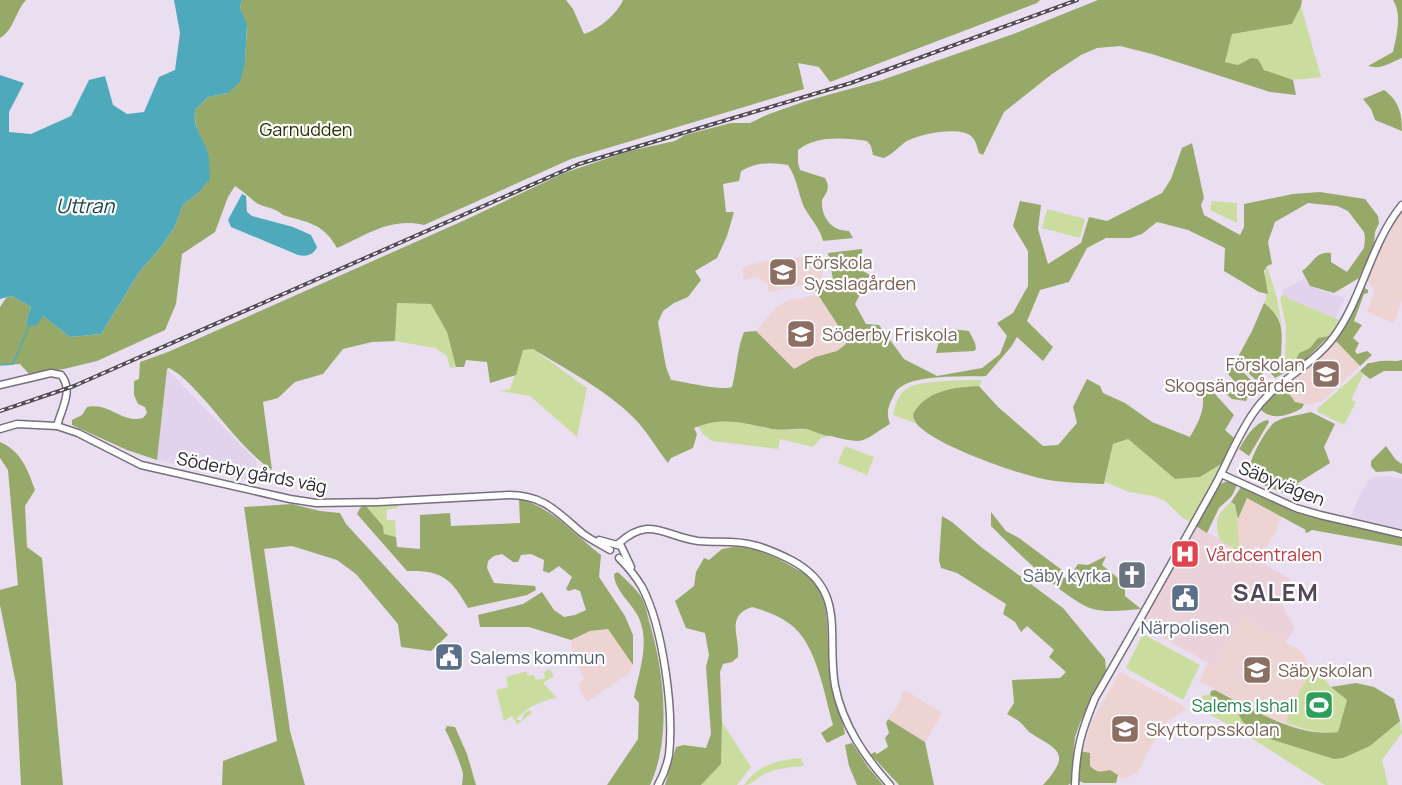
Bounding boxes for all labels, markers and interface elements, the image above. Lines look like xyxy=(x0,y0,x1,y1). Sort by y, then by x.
park label: Garnudden xyxy=(260,117,352,141)
water label: Uttran xyxy=(56,192,115,219)
place label: Förskola Sysslagården xyxy=(804,250,916,295)
school or university icon: Förskola Sysslagården xyxy=(767,256,799,288)
school or university icon: Söderby Friskola xyxy=(785,318,817,350)
place label: Söderby Friskola xyxy=(822,322,958,346)
place label: Förskolan Skogsänggården xyxy=(1164,352,1305,397)
school or university icon: Förskolan Skogsänggården xyxy=(1310,358,1342,390)
street label: Söderby gårds väg xyxy=(175,446,329,498)
street label: Säbyvägen xyxy=(1235,455,1329,511)
hospital icon: Vårdcentralen xyxy=(1169,538,1201,570)
place label: Vårdcentralen xyxy=(1206,542,1322,566)
church icon: Säby kyrka xyxy=(1116,559,1148,591)
place label: Säby kyrka xyxy=(1023,563,1111,587)
district label: SALEM xyxy=(1233,575,1319,608)
public building icon: Närpolisen xyxy=(1169,582,1201,614)
place label: Närpolisen xyxy=(1141,615,1229,639)
public building icon: Salems kommun xyxy=(433,641,465,673)
place label: Salems kommun xyxy=(470,645,605,669)
school or university icon: Säbyskolan xyxy=(1241,654,1273,686)
place label: Säbyskolan xyxy=(1278,658,1373,682)
sports icon: Salems Ishall xyxy=(1303,689,1335,721)
place label: Salems Ishall xyxy=(1191,693,1298,717)
school or university icon: Skyttorpsskolan xyxy=(1109,713,1141,745)
place label: Skyttorpsskolan xyxy=(1146,717,1280,741)

